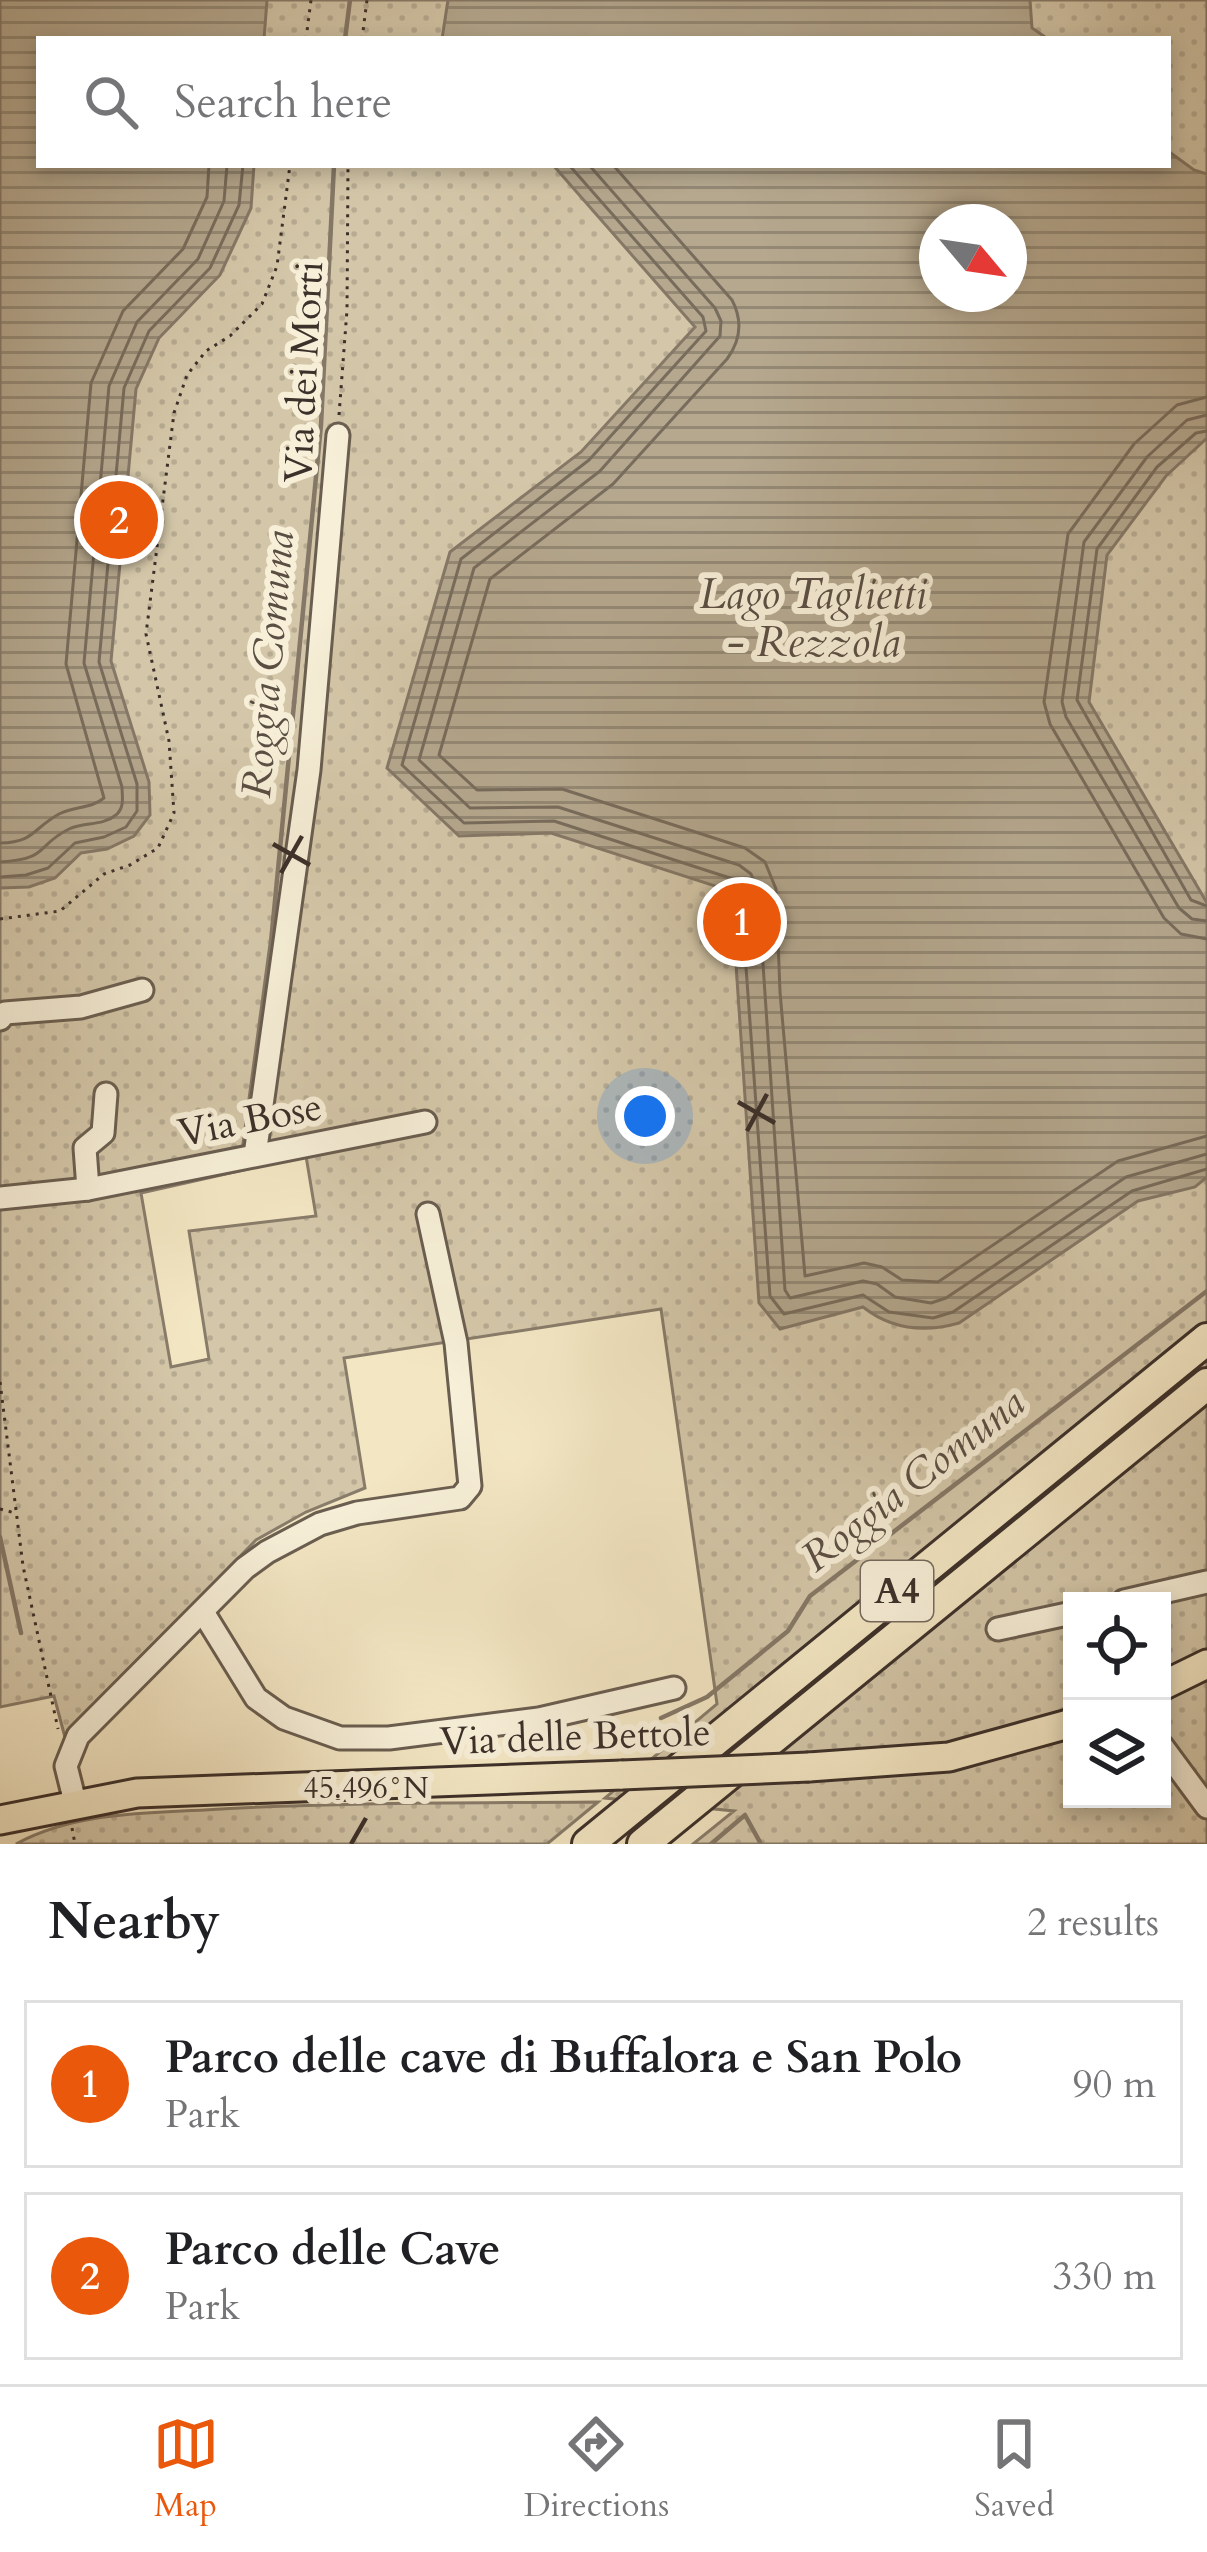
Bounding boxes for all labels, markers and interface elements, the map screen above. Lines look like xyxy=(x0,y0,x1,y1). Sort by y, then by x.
search box xyxy=(36,36,1171,168)
icon: search xyxy=(78,69,144,135)
text: Search here xyxy=(174,72,392,133)
north arrow xyxy=(919,204,1027,312)
street label: Via dei Morti xyxy=(272,260,336,484)
pin: 2 xyxy=(80,475,158,565)
water label: Roggia Comuna xyxy=(228,528,308,800)
water label: Lago Taglietti - Rezzola xyxy=(699,566,927,671)
pin: 1 xyxy=(703,877,781,967)
street label: Via Bose xyxy=(174,1080,326,1160)
your location xyxy=(615,1086,675,1146)
water label: Roggia Comuna xyxy=(790,1375,1036,1585)
road number: A4 xyxy=(861,1561,933,1621)
map controls xyxy=(1063,1592,1171,1808)
button: locate xyxy=(1063,1592,1171,1700)
button: layers xyxy=(1063,1700,1171,1808)
street label: Via delle Bettole xyxy=(439,1706,711,1768)
text: 45.496°N xyxy=(303,1768,429,1809)
text: Nearby xyxy=(48,1887,220,1957)
text: 2 results xyxy=(1027,1896,1159,1949)
text: Parco delle cave di Buffalora e San Polo xyxy=(165,2027,962,2088)
text: 1 xyxy=(80,2058,100,2111)
text: 90 m xyxy=(1073,2058,1156,2111)
text: Park xyxy=(165,2088,240,2141)
text: Parco delle Cave xyxy=(165,2219,500,2280)
text: 2 xyxy=(80,2250,100,2303)
text: 330 m xyxy=(1053,2250,1156,2303)
text: Park xyxy=(165,2280,240,2333)
tab: Map xyxy=(153,2411,219,2528)
tab: Directions xyxy=(524,2411,669,2528)
tab: Saved xyxy=(974,2411,1054,2528)

